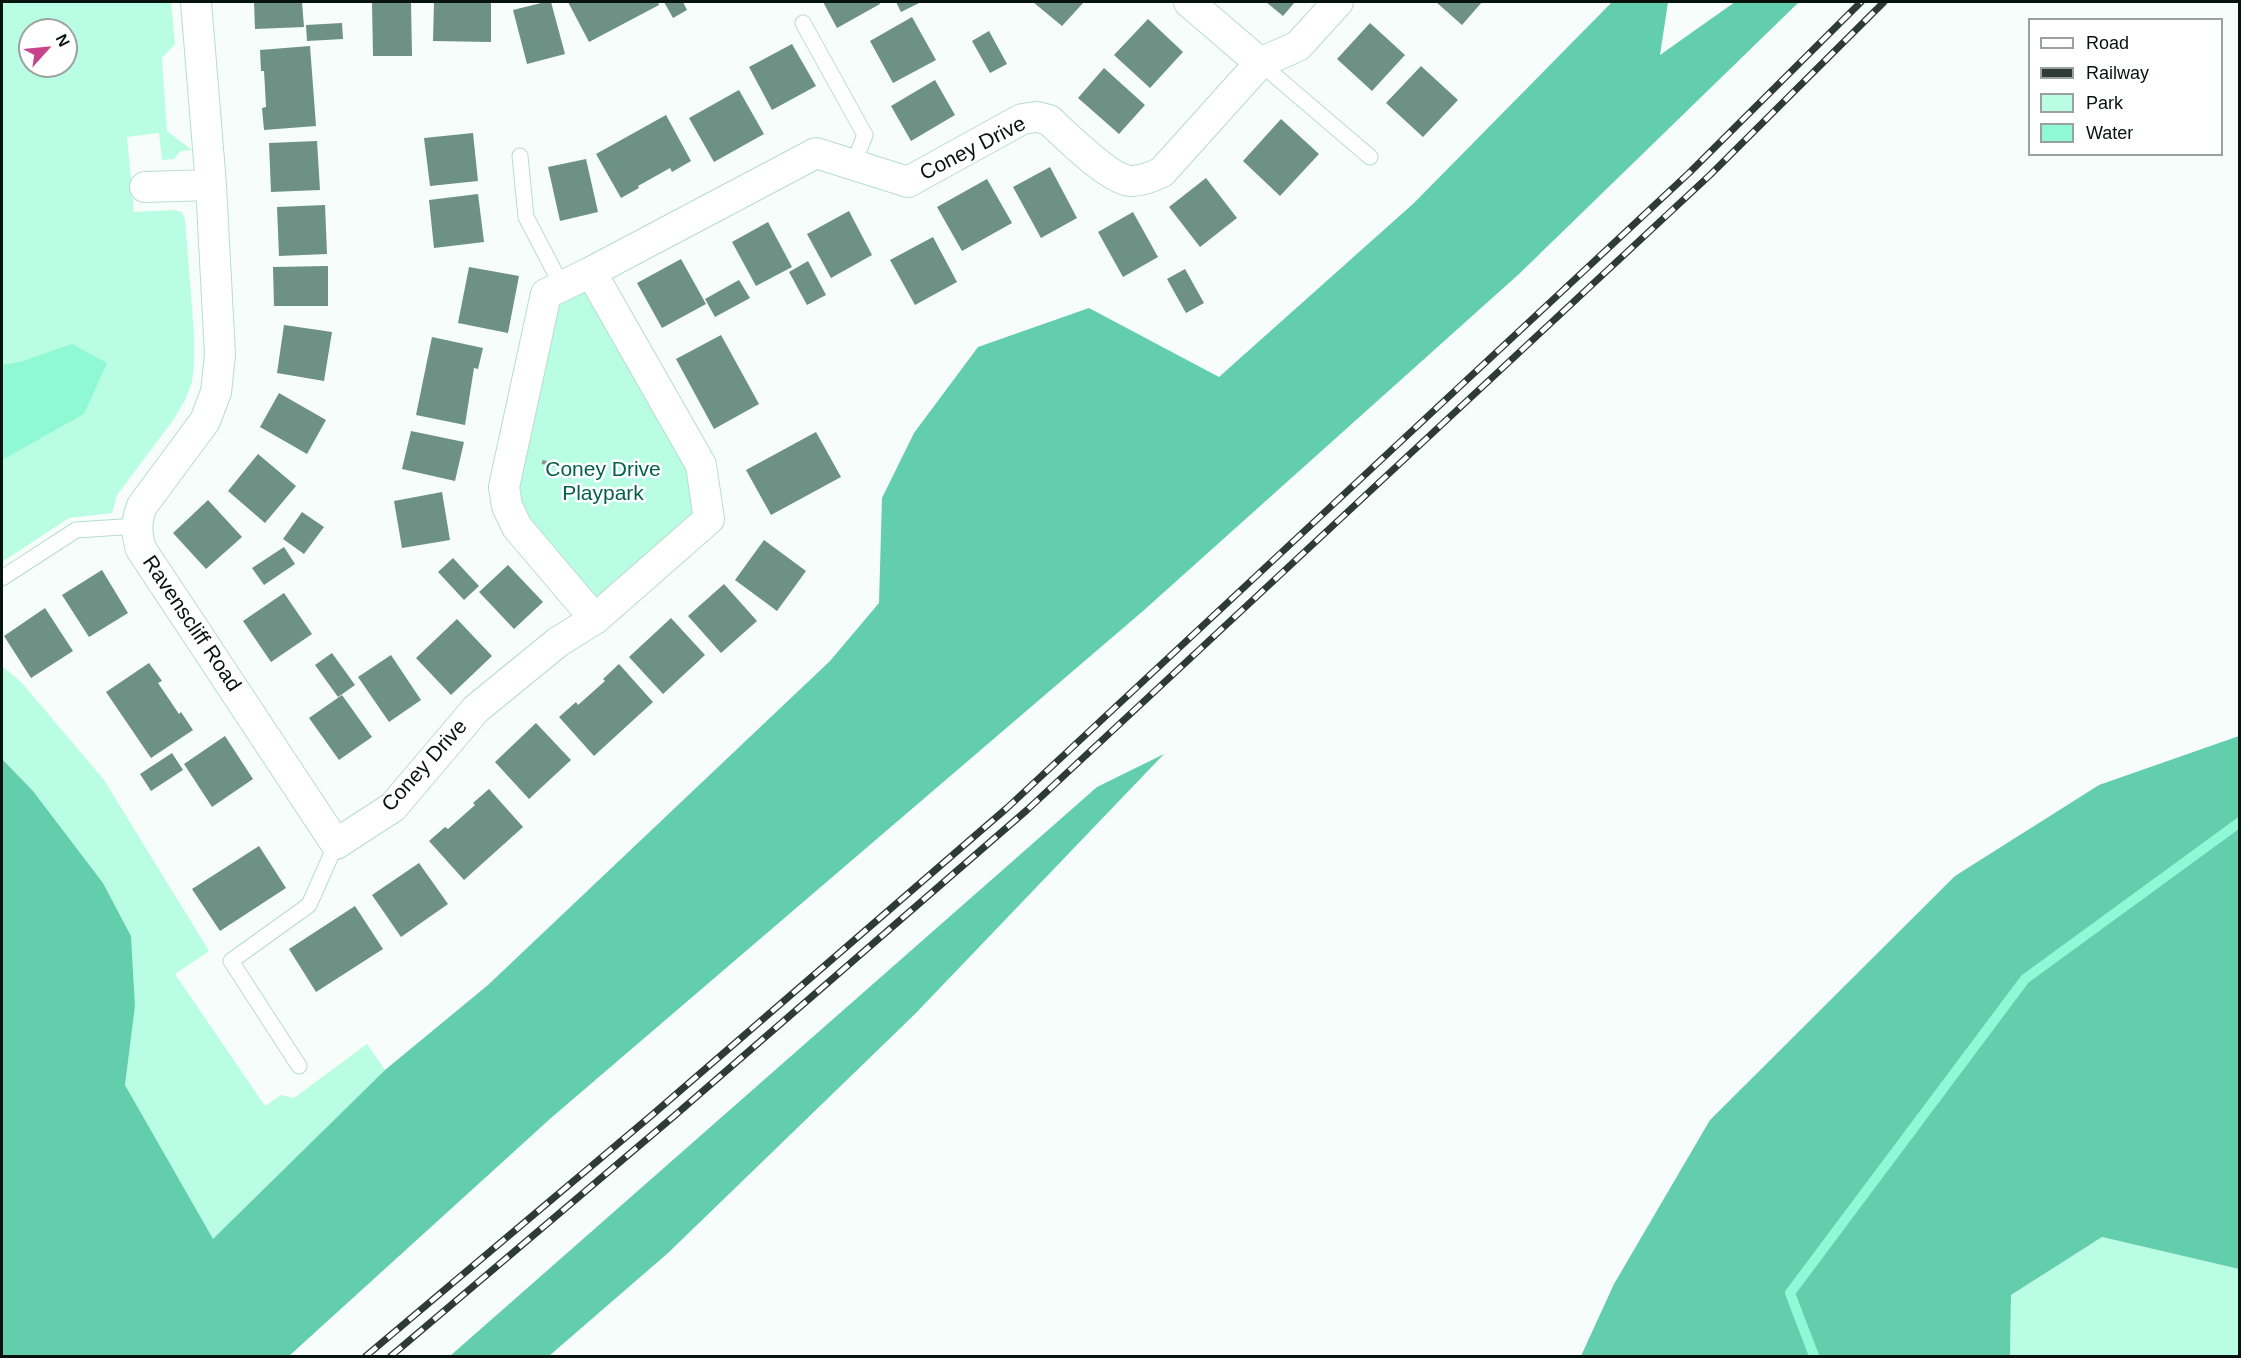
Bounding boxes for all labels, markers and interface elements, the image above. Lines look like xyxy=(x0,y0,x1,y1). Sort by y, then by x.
north arrow xyxy=(18,18,78,78)
legend xyxy=(2028,18,2223,156)
text: N xyxy=(53,31,73,50)
text: Road xyxy=(2086,33,2129,53)
text: Railway xyxy=(2086,63,2149,83)
text: Park xyxy=(2086,93,2123,113)
street label: Coney Drive xyxy=(916,112,1030,186)
text: Water xyxy=(2086,123,2133,143)
park label: Coney Drive Playpark xyxy=(545,457,661,507)
street label: Ravenscliff Road xyxy=(136,551,246,697)
street label: Coney Drive xyxy=(377,715,473,817)

